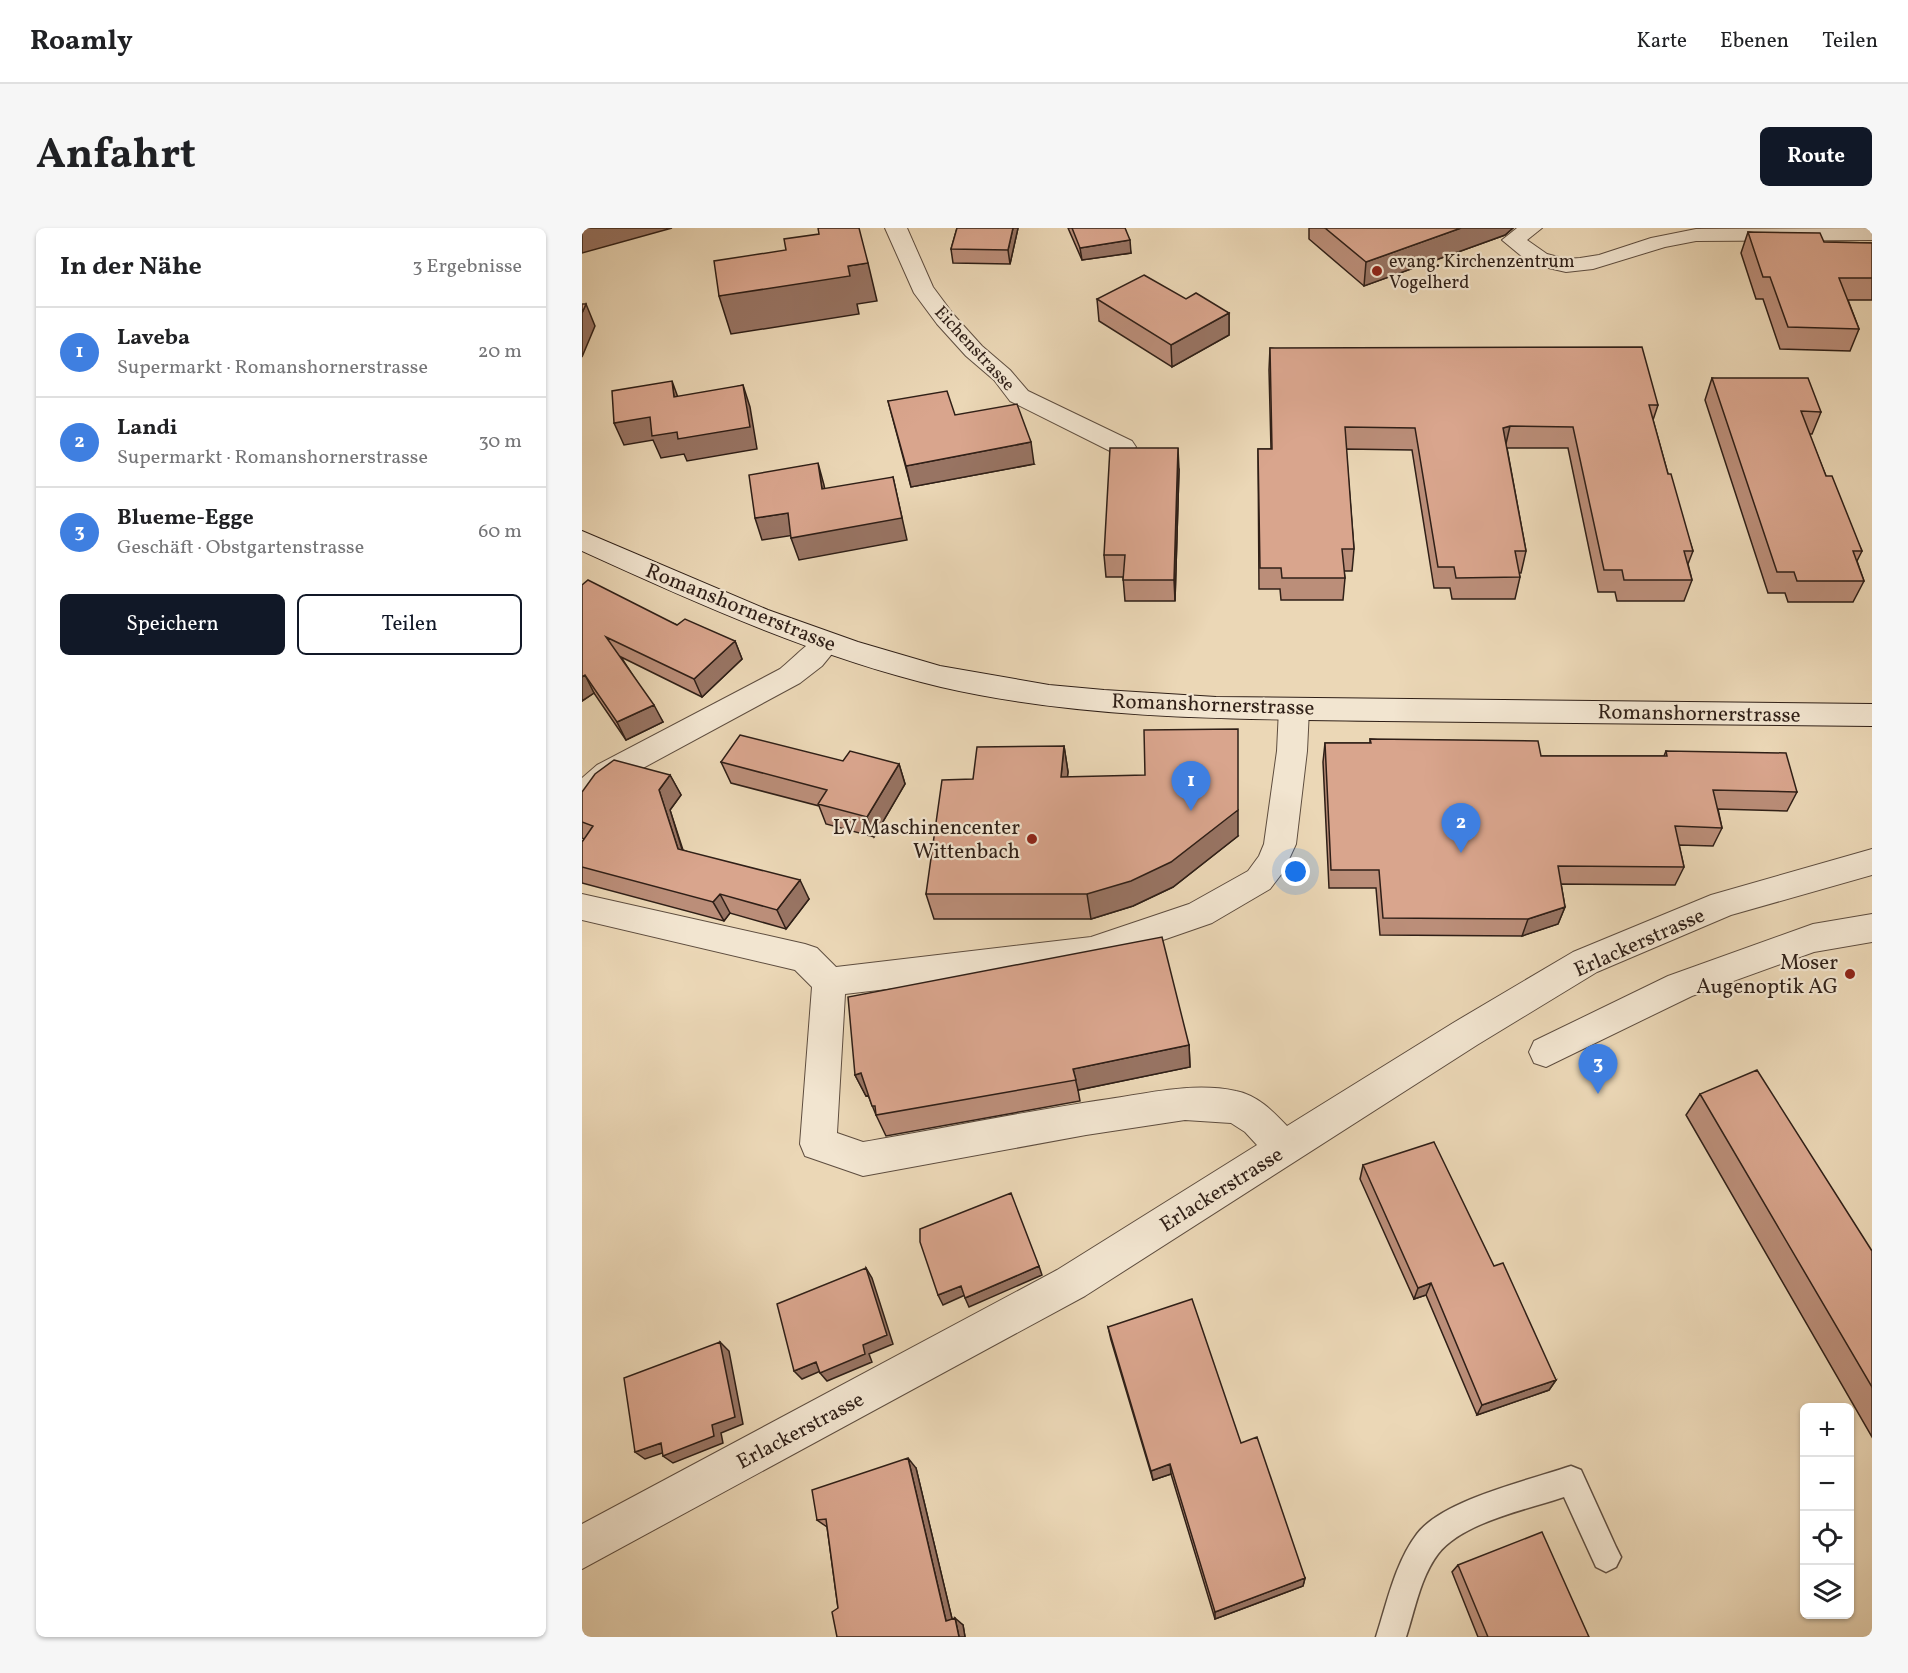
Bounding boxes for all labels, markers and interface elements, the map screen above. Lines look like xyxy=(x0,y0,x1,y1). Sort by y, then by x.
text: Roamly xyxy=(30,22,133,61)
text: Karte xyxy=(1636,27,1687,56)
text: Ebenen xyxy=(1720,27,1789,56)
text: Teilen xyxy=(1822,27,1878,56)
text: Anfahrt xyxy=(36,127,196,186)
button: Route xyxy=(1760,127,1872,186)
text: In der Nähe xyxy=(60,249,202,285)
place label: evang. Kirchenzentrum Vogelherd xyxy=(1389,250,1575,296)
text: 3 Ergebnisse xyxy=(412,253,522,281)
marker: evang. Kirchenzentrum Vogelherd xyxy=(1370,264,1384,278)
street label: Eichenstrasse xyxy=(928,301,1020,397)
text: Laveba xyxy=(117,323,190,354)
text: 1 xyxy=(75,338,84,366)
text: 20 m xyxy=(478,338,522,366)
text: Supermarkt · Romanshornerstrasse xyxy=(117,354,428,382)
text: Landi xyxy=(117,413,178,444)
text: 2 xyxy=(74,428,85,456)
text: 30 m xyxy=(478,428,522,456)
text: Supermarkt · Romanshornerstrasse xyxy=(117,444,428,472)
text: Blueme-Egge xyxy=(117,503,254,534)
text: 3 xyxy=(74,518,85,546)
text: 60 m xyxy=(478,518,522,546)
text: Geschäft · Obstgartenstrasse xyxy=(117,534,364,562)
street label: Romanshornerstrasse xyxy=(641,557,840,660)
button: Speichern xyxy=(60,594,285,655)
button: Teilen xyxy=(297,594,522,655)
street label: Romanshornerstrasse xyxy=(1111,687,1315,724)
street label: Romanshornerstrasse xyxy=(1597,698,1801,731)
pin: 1 xyxy=(1172,762,1210,811)
pin: 2 xyxy=(1442,804,1480,853)
place label: LV Maschinencenter Wittenbach xyxy=(833,814,1020,867)
marker: LV Maschinencenter Wittenbach xyxy=(1025,832,1039,846)
your location xyxy=(1281,857,1310,886)
street label: Erlackerstrasse xyxy=(1570,902,1710,985)
place label: Moser Augenoptik AG xyxy=(1696,949,1838,1002)
marker: Moser Augenoptik AG xyxy=(1843,967,1857,981)
pin: 3 xyxy=(1578,1044,1618,1094)
street label: Erlackerstrasse xyxy=(1155,1141,1289,1240)
street label: Erlackerstrasse xyxy=(732,1386,870,1477)
map controls xyxy=(1800,1403,1854,1619)
button: + xyxy=(1800,1403,1854,1457)
button: − xyxy=(1800,1457,1854,1511)
button: locate xyxy=(1800,1511,1854,1565)
button: layers xyxy=(1800,1565,1854,1619)

